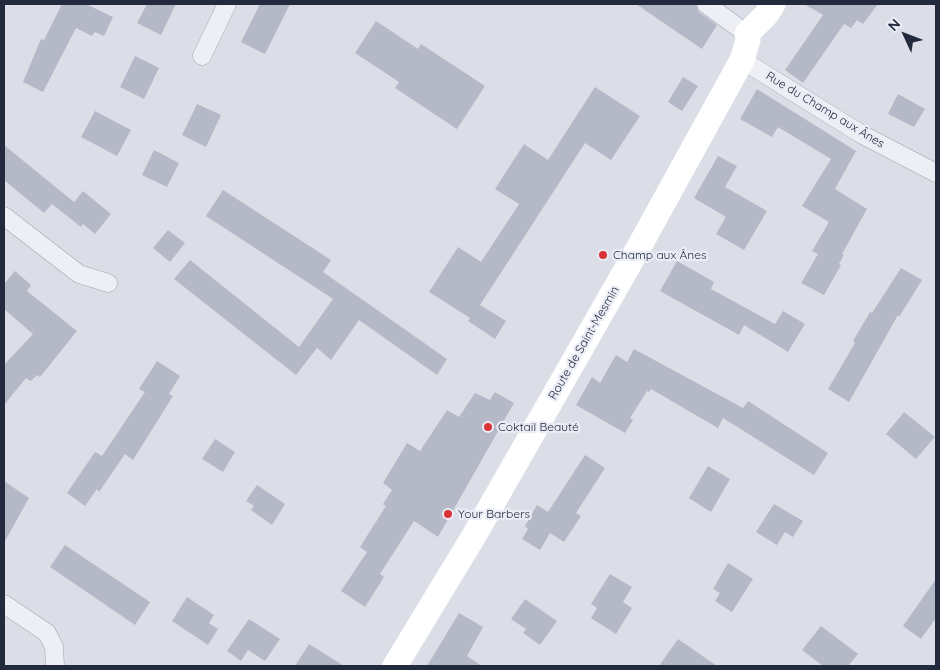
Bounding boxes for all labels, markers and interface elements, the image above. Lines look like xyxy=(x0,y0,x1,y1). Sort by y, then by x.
north arrow xyxy=(880,10,930,60)
text: N xyxy=(884,15,904,35)
street label: Rue du Champ aux Ânes xyxy=(763,69,887,151)
place label: Champ aux Ânes xyxy=(613,248,707,262)
marker: Champ aux Ânes xyxy=(597,249,609,261)
street label: Route de Saint-Mesmin xyxy=(546,284,622,402)
place label: Coktail Beauté xyxy=(498,420,579,434)
marker: Coktail Beauté xyxy=(482,421,494,433)
place label: Your Barbers xyxy=(458,507,530,521)
marker: Your Barbers xyxy=(442,508,454,520)

